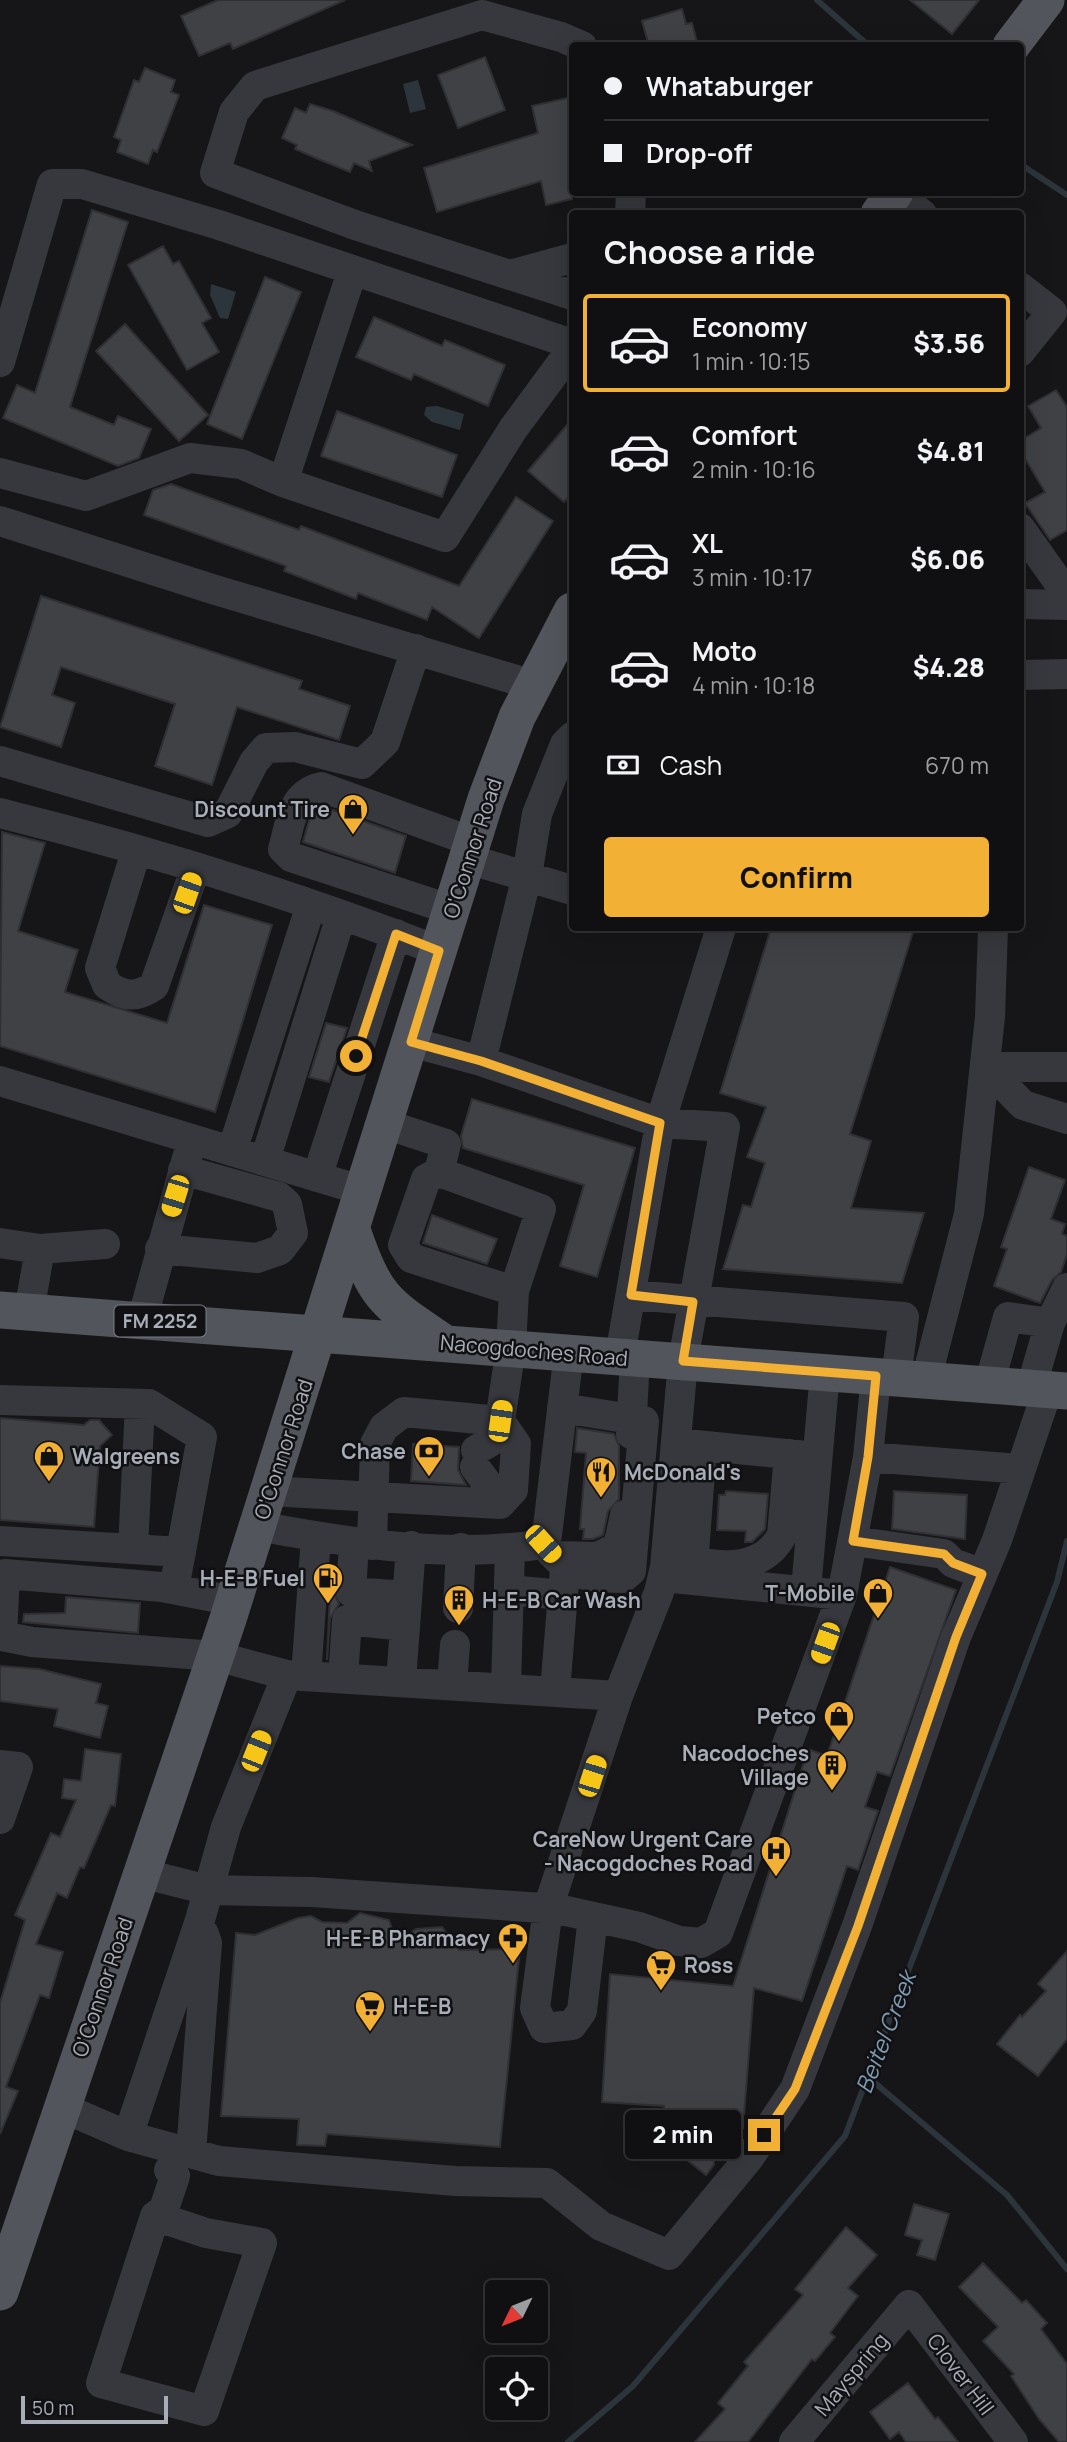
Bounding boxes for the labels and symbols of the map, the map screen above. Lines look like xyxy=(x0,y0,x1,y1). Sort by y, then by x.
street label: O'Connor Road xyxy=(436,774,508,922)
shop icon: Discount Tire xyxy=(336,792,370,836)
place label: Discount Tire xyxy=(194,795,330,823)
car xyxy=(171,870,204,916)
route start xyxy=(340,1040,372,1072)
car xyxy=(159,1173,192,1219)
road number: FM 2252 xyxy=(114,1306,206,1336)
street label: Nacogdoches Road xyxy=(439,1328,629,1372)
street label: O'Connor Road xyxy=(247,1375,319,1523)
car xyxy=(487,1399,514,1443)
bank icon: Chase xyxy=(412,1434,446,1478)
place label: Chase xyxy=(341,1437,406,1465)
shop icon: Walgreens xyxy=(32,1439,66,1483)
place label: Walgreens xyxy=(72,1442,180,1470)
restaurant icon: McDonald's xyxy=(584,1455,618,1499)
place label: McDonald's xyxy=(624,1458,741,1486)
car xyxy=(522,1521,565,1567)
fuel station icon: H-E-B Fuel xyxy=(311,1561,345,1605)
place label: H-E-B Fuel xyxy=(200,1564,305,1592)
shop icon: T-Mobile xyxy=(861,1576,895,1620)
place label: T-Mobile xyxy=(765,1579,855,1607)
building icon: H-E-B Car Wash xyxy=(442,1583,476,1627)
place label: H-E-B Car Wash xyxy=(482,1586,641,1614)
car xyxy=(808,1620,843,1666)
shop icon: Petco xyxy=(822,1699,856,1743)
place label: Petco xyxy=(757,1702,816,1730)
car xyxy=(239,1728,274,1774)
place label: Nacodoches Village xyxy=(682,1739,809,1791)
building icon: Nacodoches Village xyxy=(815,1748,849,1792)
car xyxy=(576,1753,609,1799)
place label: CareNow Urgent Care - Nacogdoches Road xyxy=(533,1825,753,1877)
hospital icon: CareNow Urgent Care - Nacogdoches Road xyxy=(759,1834,793,1878)
street label: O'Connor Road xyxy=(65,1913,139,2061)
pharmacy icon: H-E-B Pharmacy xyxy=(496,1921,530,1965)
place label: H-E-B Pharmacy xyxy=(326,1924,490,1952)
supermarket icon: Ross xyxy=(644,1948,678,1992)
place label: Ross xyxy=(684,1951,733,1979)
water label: Beitel Creek xyxy=(847,1963,924,2097)
supermarket icon: H-E-B xyxy=(353,1989,387,2033)
place label: H-E-B xyxy=(393,1992,451,2020)
callout: 2 min xyxy=(624,2110,740,2160)
route end xyxy=(748,2119,780,2151)
north arrow xyxy=(485,2280,548,2343)
street label: Mayspring xyxy=(808,2326,894,2422)
street label: Clover Hill xyxy=(921,2328,1001,2420)
scale bar xyxy=(21,2393,168,2425)

